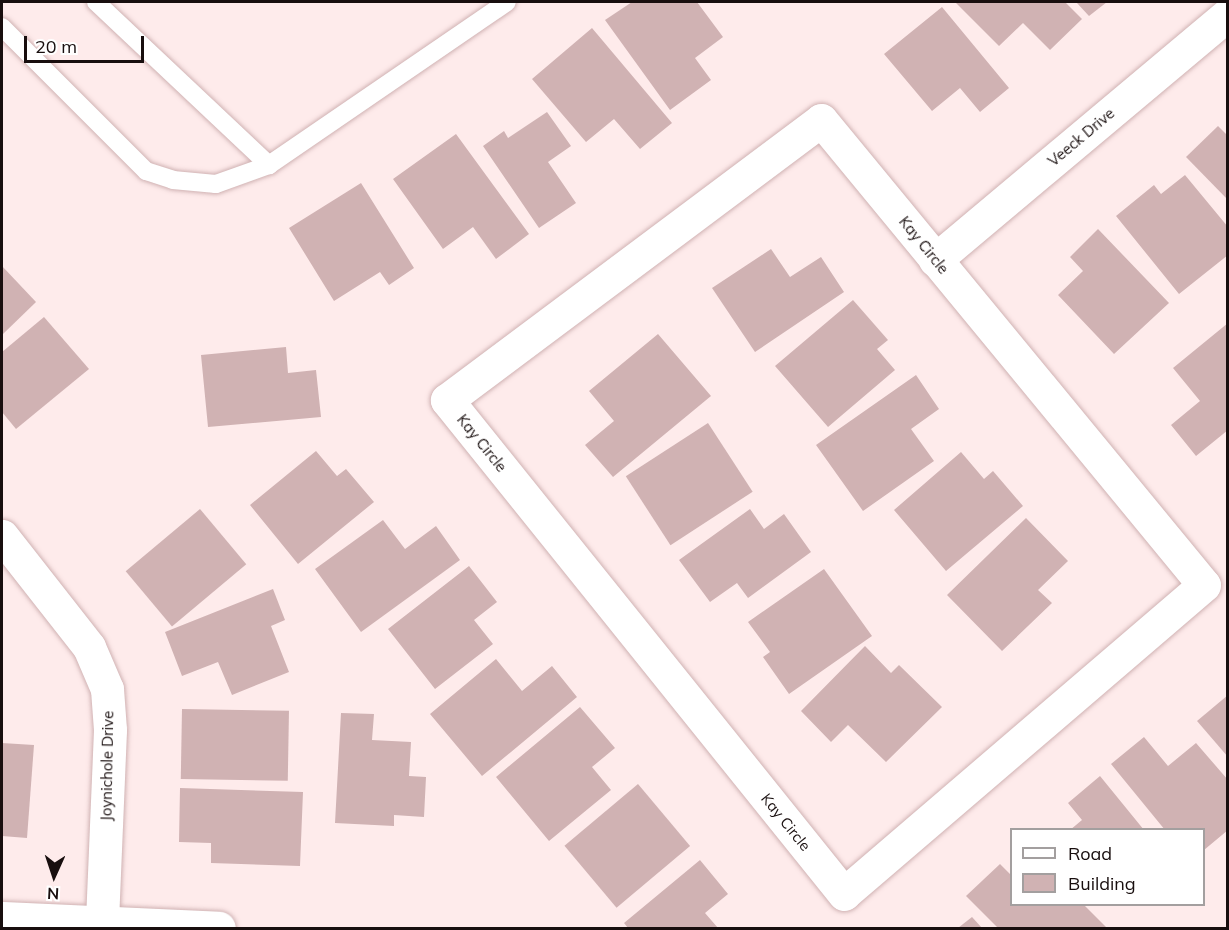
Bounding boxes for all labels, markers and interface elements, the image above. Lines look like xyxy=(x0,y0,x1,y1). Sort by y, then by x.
scale bar xyxy=(27,24,147,62)
text: 20 m xyxy=(35,35,77,58)
street label: Veeck Drive xyxy=(1044,104,1118,170)
street label: Kay Circle xyxy=(895,213,953,277)
street label: Kay Circle xyxy=(453,411,511,475)
street label: Joynichole Drive xyxy=(97,711,117,821)
street label: Kay Circle xyxy=(757,790,815,854)
legend xyxy=(1010,828,1205,906)
text: Road xyxy=(1068,842,1112,865)
north arrow xyxy=(24,846,84,906)
text: Building xyxy=(1068,872,1136,895)
text: N xyxy=(46,884,60,904)

